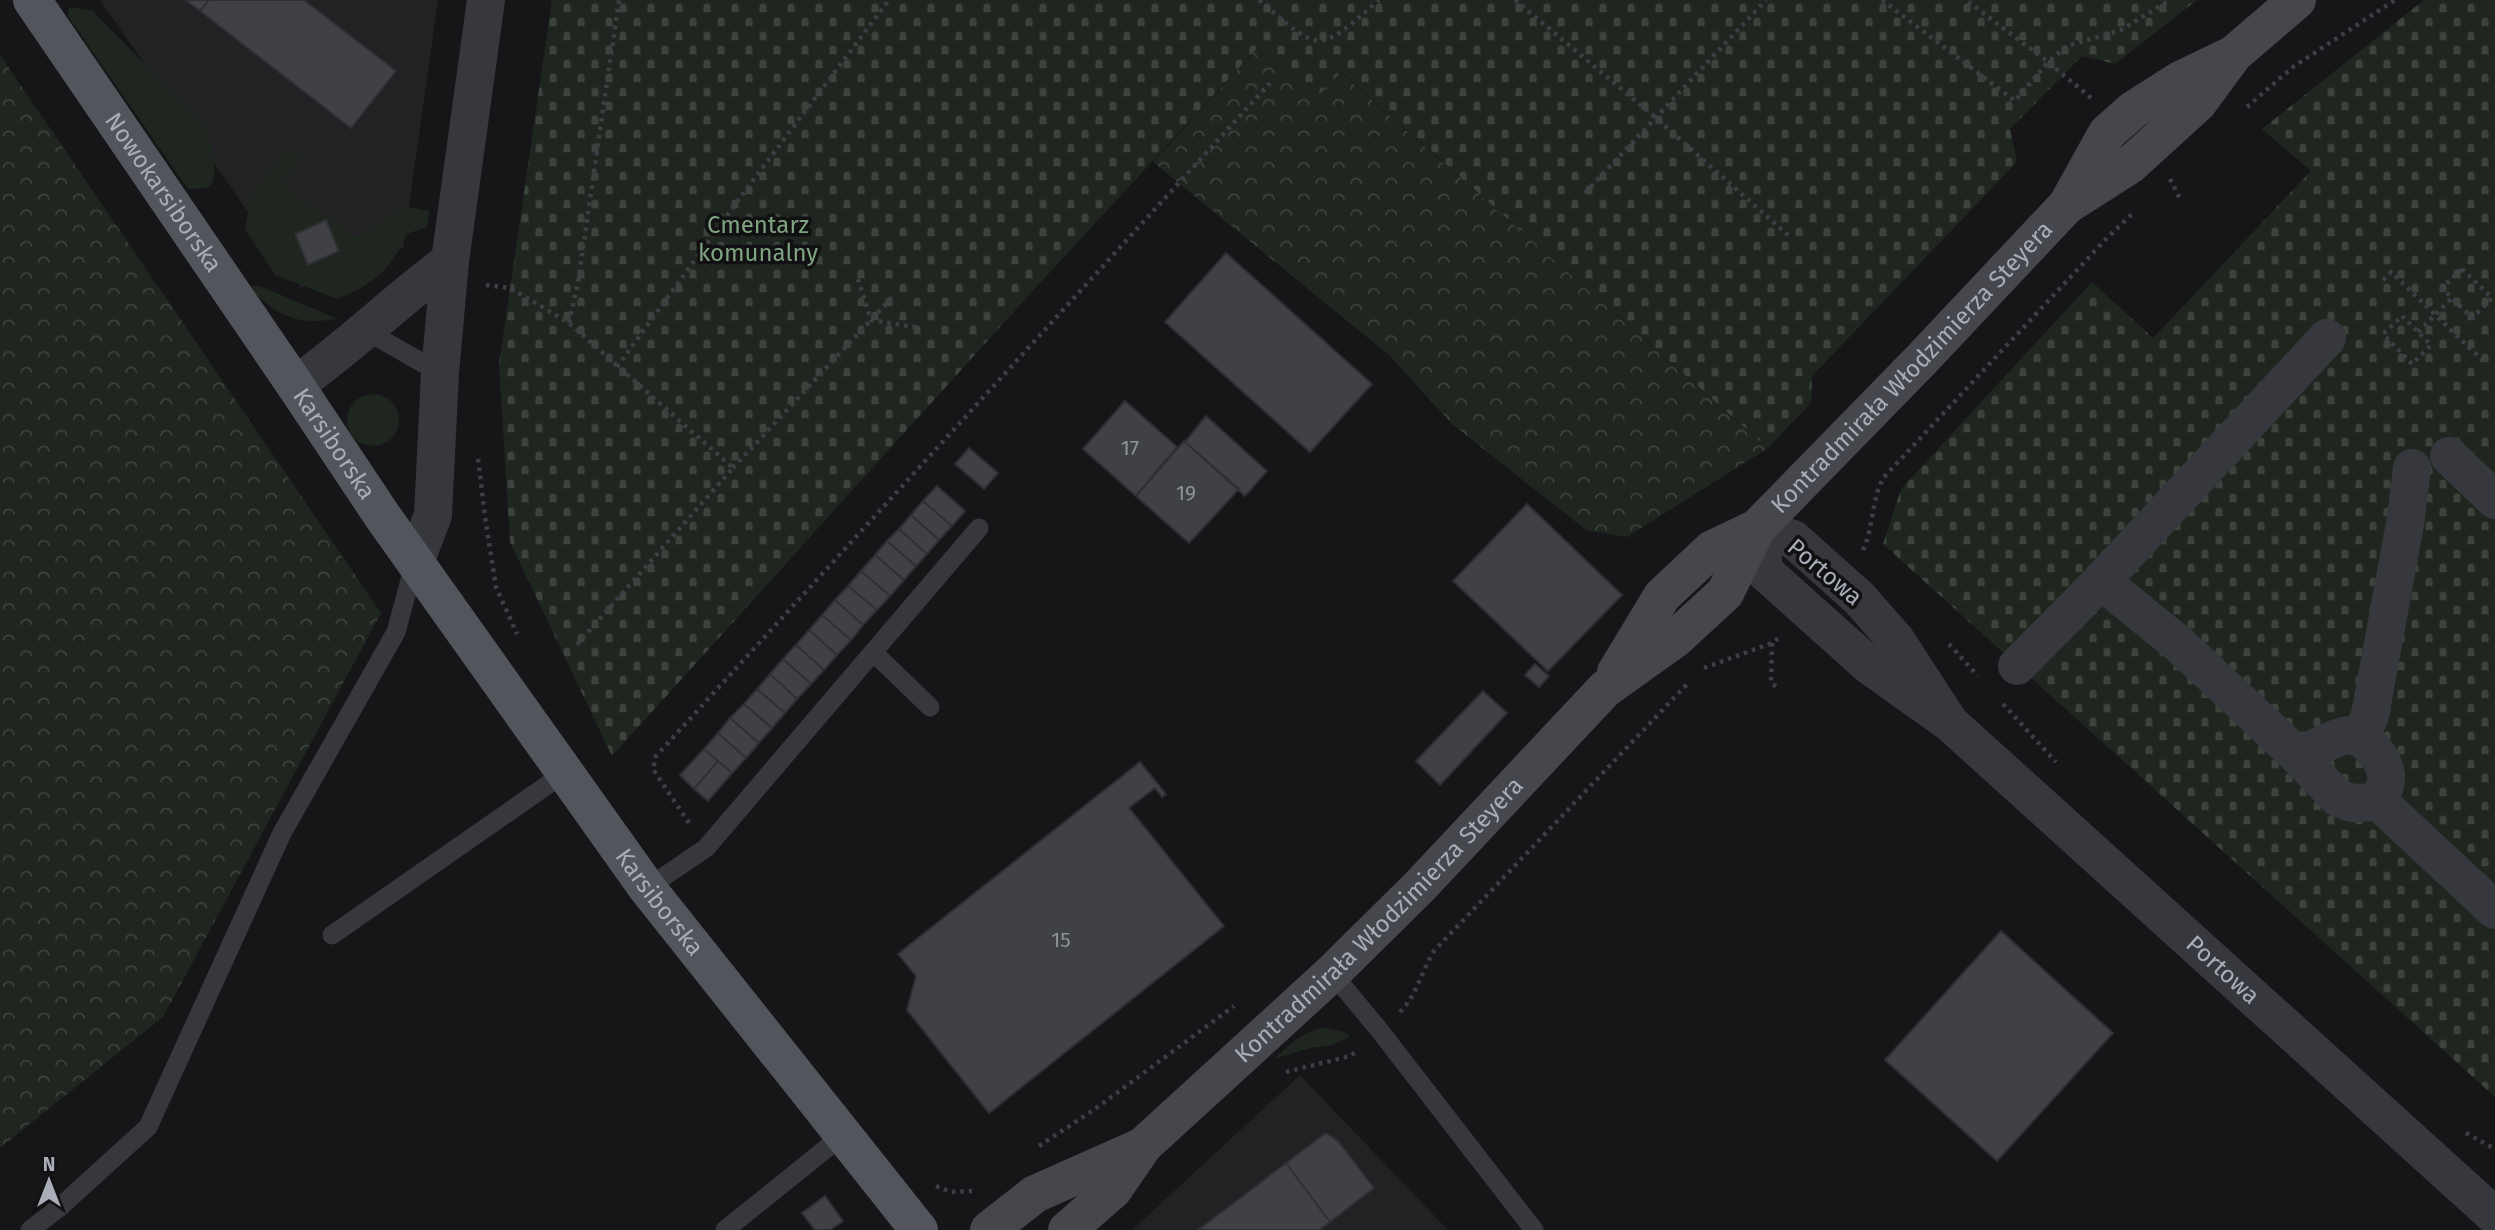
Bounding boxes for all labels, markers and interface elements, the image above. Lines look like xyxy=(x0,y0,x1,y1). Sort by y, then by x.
street label: Nowokarsiborska xyxy=(99,107,228,278)
park label: Cmentarz komunalny xyxy=(698,211,818,267)
street label: Kontradmirała Włodzimierza Steyera xyxy=(1765,215,2058,519)
street label: Karsiborska xyxy=(287,383,381,505)
house number: 17 xyxy=(1121,435,1139,461)
house number: 19 xyxy=(1176,480,1196,506)
street label: Portowa xyxy=(1782,533,1868,611)
street label: Kontradmirała Włodzimierza Steyera xyxy=(1229,771,1529,1069)
street label: Karsiborska xyxy=(610,843,709,961)
house number: 15 xyxy=(1051,927,1071,953)
street label: Portowa xyxy=(2181,930,2265,1010)
north arrow xyxy=(14,1146,84,1216)
text: N xyxy=(43,1153,55,1176)

